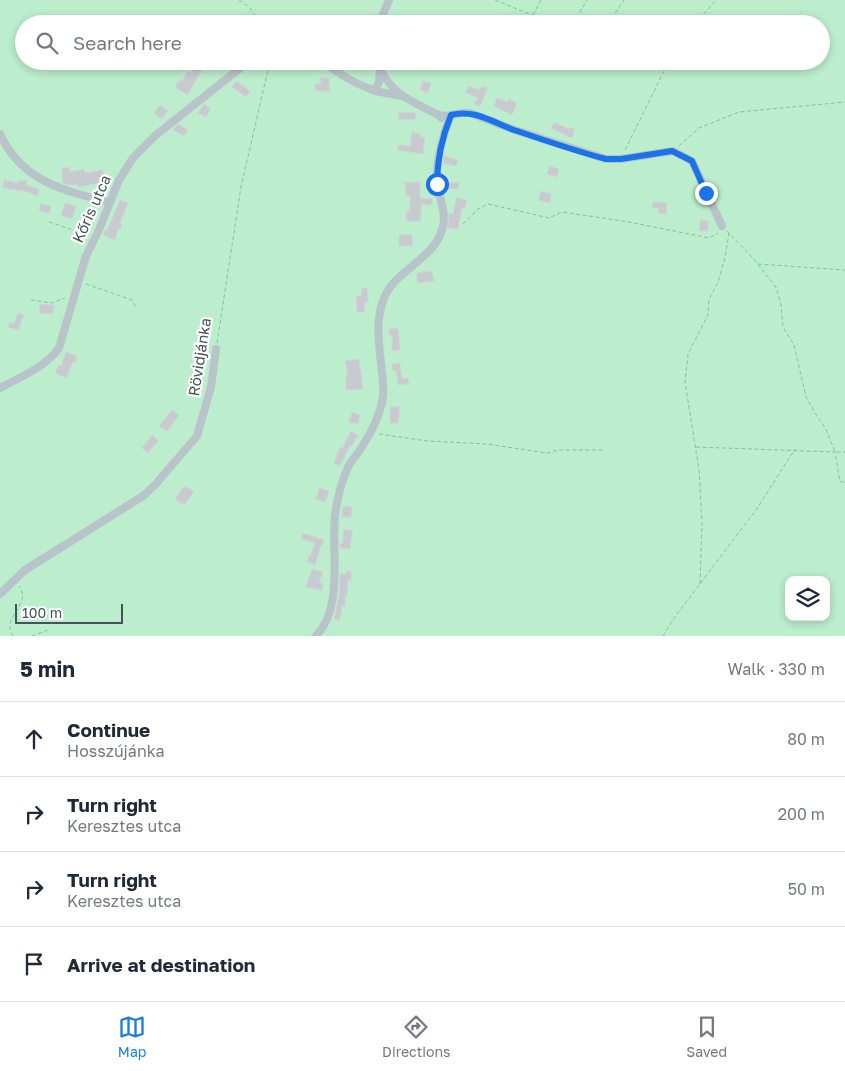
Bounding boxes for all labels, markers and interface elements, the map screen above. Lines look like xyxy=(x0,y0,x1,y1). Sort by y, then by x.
search box xyxy=(15,15,830,70)
icon: search xyxy=(33,29,61,57)
text: Search here xyxy=(73,31,182,54)
street label: Kőris utca xyxy=(68,172,114,245)
route start xyxy=(426,173,449,196)
route end xyxy=(695,182,718,205)
street label: Rövidjánka xyxy=(184,316,214,397)
map controls xyxy=(785,576,830,621)
button: layers xyxy=(785,576,830,621)
scale bar xyxy=(15,601,122,624)
text: 100 m xyxy=(22,604,62,621)
text: 5 min xyxy=(20,656,75,682)
text: Walk · 330 m xyxy=(727,659,825,679)
text: Continue xyxy=(67,718,150,741)
icon: ahead xyxy=(20,725,48,753)
text: 80 m xyxy=(787,729,825,749)
text: Hosszújánka xyxy=(67,741,165,761)
text: Turn right xyxy=(67,793,157,816)
icon: right xyxy=(20,800,48,828)
text: 200 m xyxy=(778,804,825,824)
text: Keresztes utca xyxy=(67,816,181,836)
text: Turn right xyxy=(67,868,157,891)
icon: right xyxy=(20,875,48,903)
text: 50 m xyxy=(788,879,825,899)
text: Keresztes utca xyxy=(67,891,181,911)
icon: arrive xyxy=(20,950,48,978)
text: Arrive at destination xyxy=(67,953,255,976)
tab: Map xyxy=(118,1013,146,1060)
tab: Directions xyxy=(382,1013,451,1060)
tab: Saved xyxy=(686,1013,727,1060)

